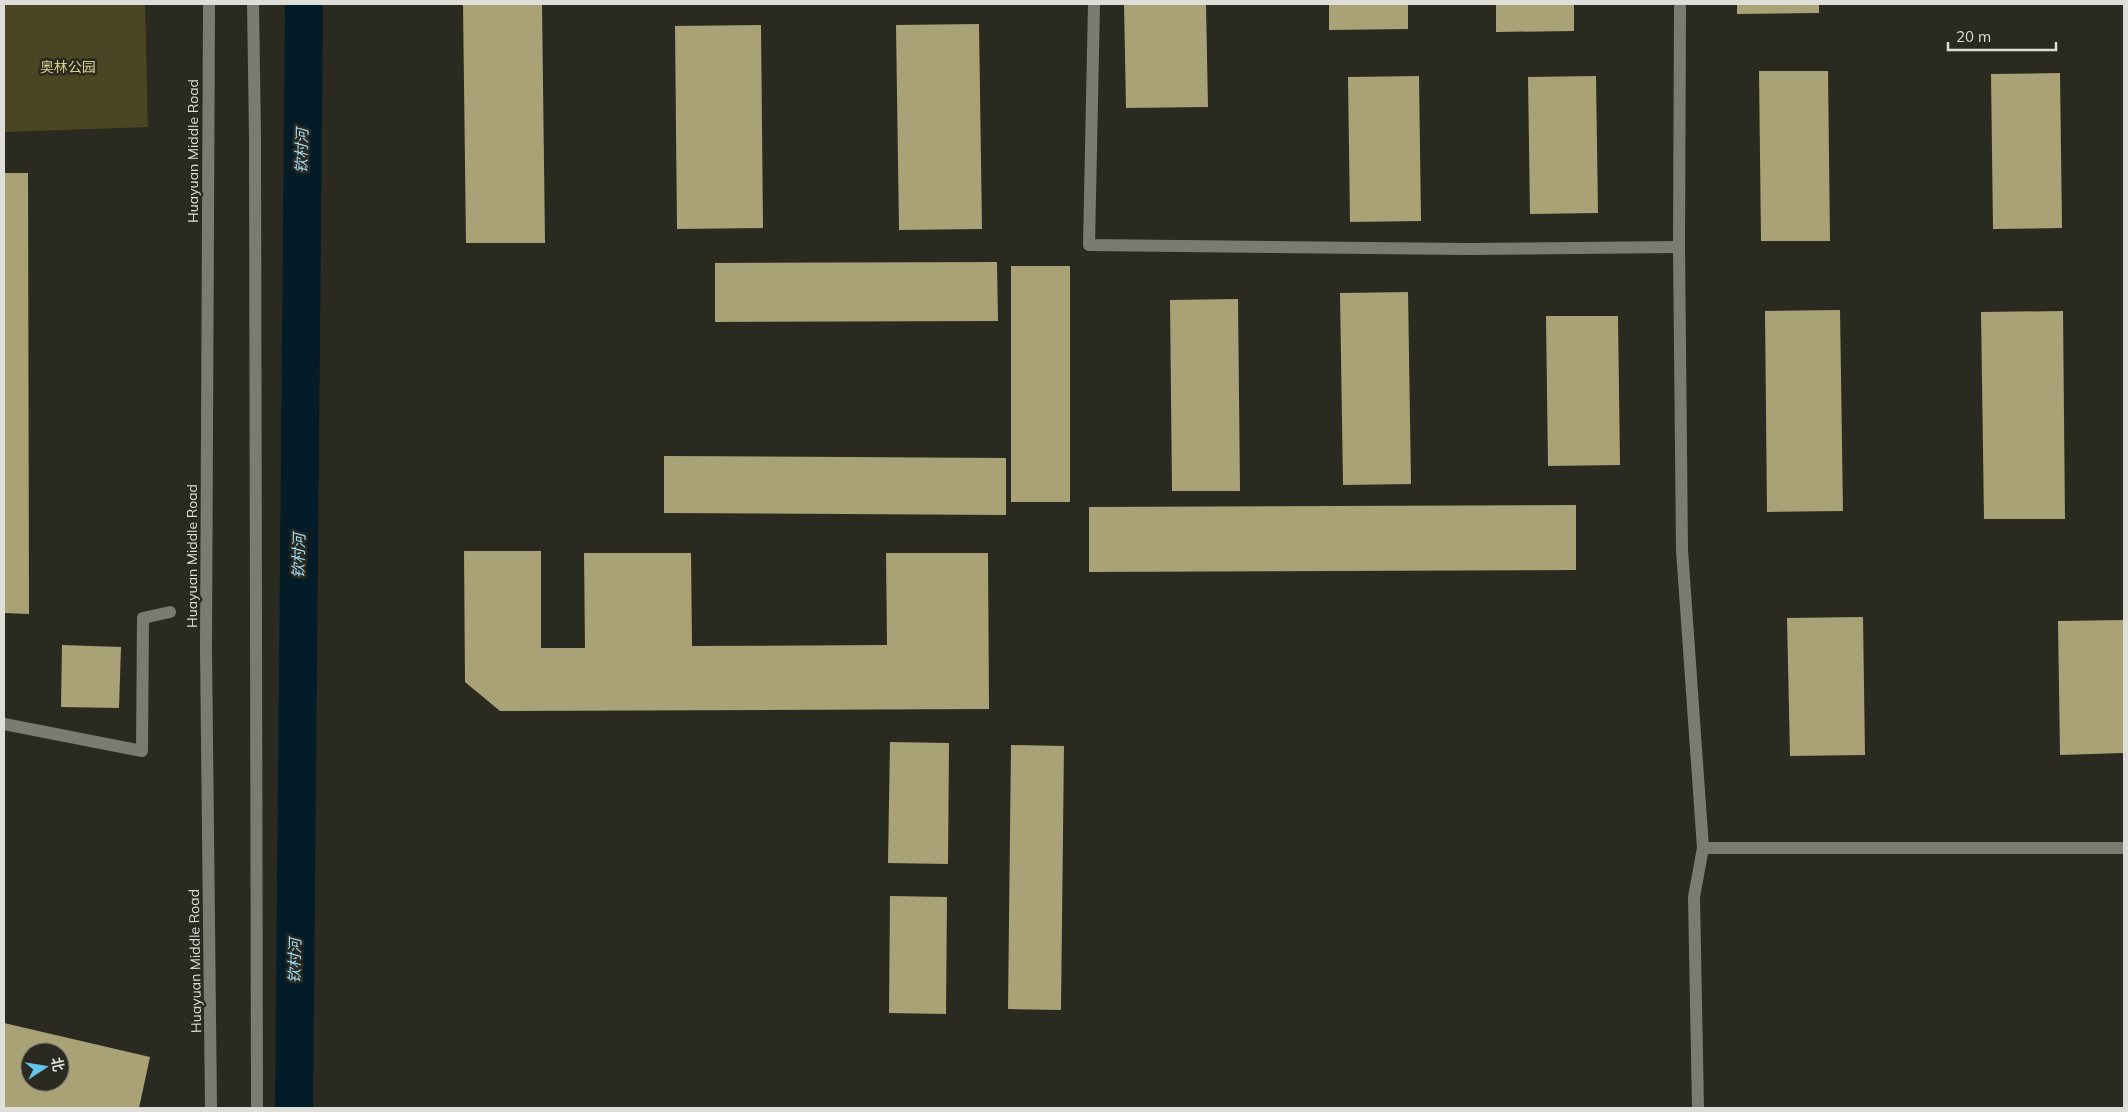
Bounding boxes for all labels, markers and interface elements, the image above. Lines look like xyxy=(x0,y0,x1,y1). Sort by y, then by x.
scale bar xyxy=(1948,20,2056,52)
text: 20 m xyxy=(1956,27,1991,46)
park label: 奥林公园 xyxy=(40,58,96,76)
street label: Huayuan Middle Road xyxy=(184,79,202,223)
water label: 钦村河 xyxy=(292,125,311,174)
street label: Huayuan Middle Road xyxy=(183,484,201,628)
water label: 钦村河 xyxy=(289,530,308,579)
street label: Huayuan Middle Road xyxy=(185,889,205,1033)
water label: 钦村河 xyxy=(285,935,304,984)
north arrow xyxy=(20,1042,70,1092)
text: 北 xyxy=(47,1056,68,1073)

